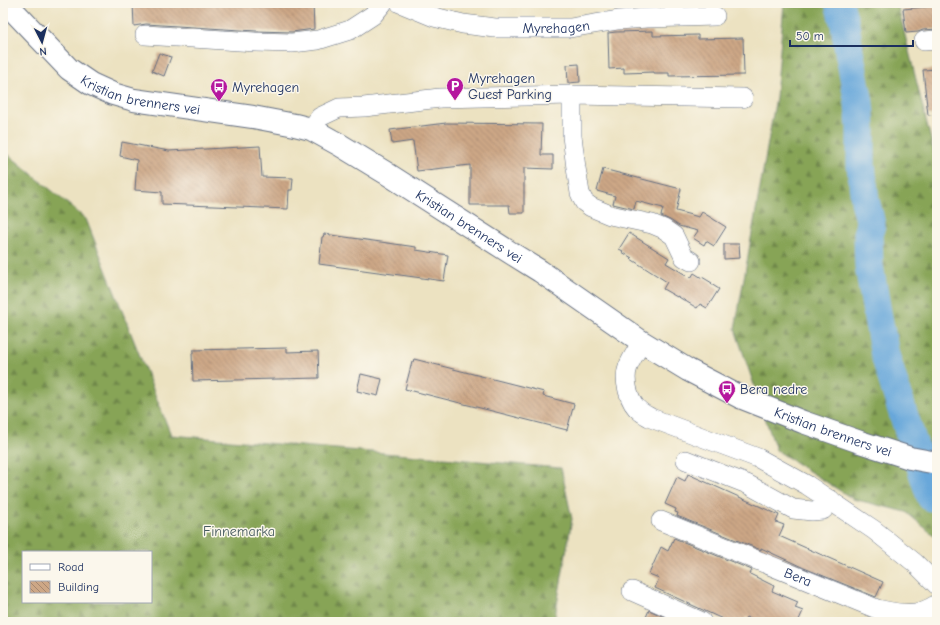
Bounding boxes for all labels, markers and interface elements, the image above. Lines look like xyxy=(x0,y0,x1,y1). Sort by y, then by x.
street label: Myrehagen xyxy=(523,17,591,37)
north arrow xyxy=(22,22,62,62)
scale bar xyxy=(790,22,913,48)
text: 50 m xyxy=(796,29,824,43)
text: N xyxy=(39,45,47,58)
place label: Myrehagen Guest Parking xyxy=(468,70,552,103)
street label: Kristian brenners vei xyxy=(77,71,201,118)
parking icon: Myrehagen Guest Parking xyxy=(445,76,465,101)
bus stop icon: Myrehagen xyxy=(209,77,229,102)
place label: Myrehagen xyxy=(232,79,299,96)
street label: Kristian brenners vei xyxy=(412,186,525,267)
bus stop icon: Bera nedre xyxy=(717,379,737,404)
place label: Bera nedre xyxy=(740,381,807,398)
street label: Kristian brenners vei xyxy=(772,403,894,461)
park label: Finnemarka xyxy=(203,523,275,540)
legend xyxy=(22,551,152,603)
text: Road xyxy=(58,560,84,574)
street label: Bera xyxy=(782,564,814,591)
text: Building xyxy=(58,580,99,594)

